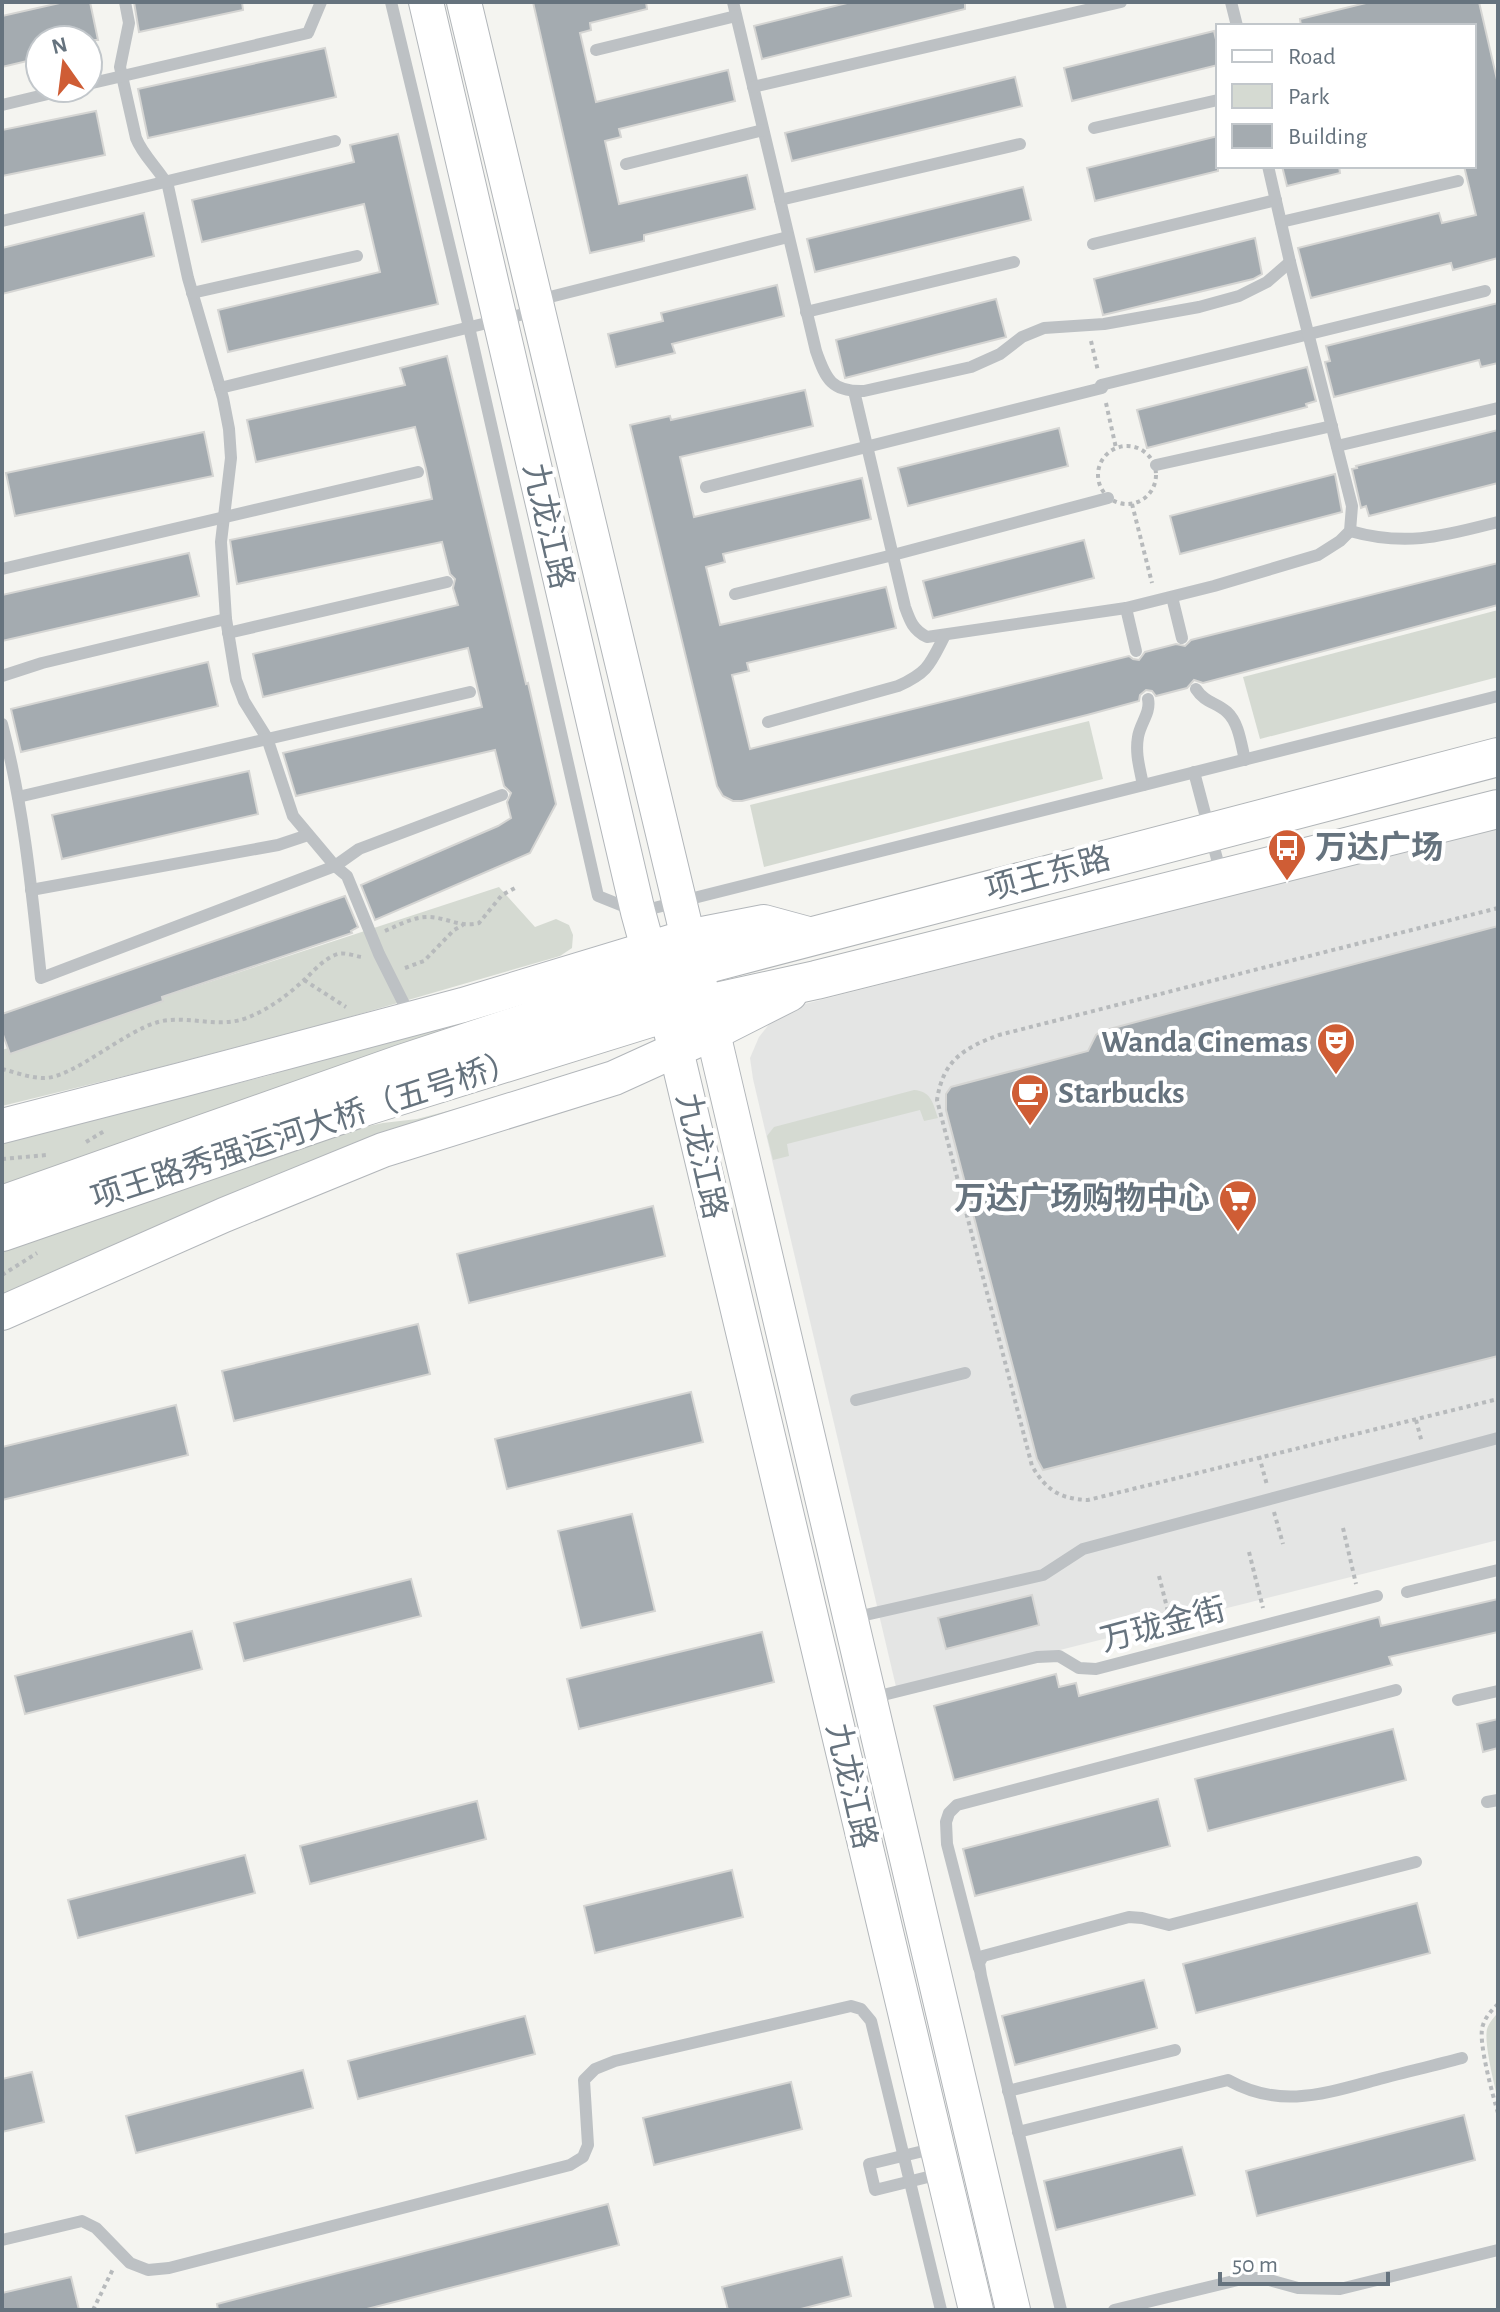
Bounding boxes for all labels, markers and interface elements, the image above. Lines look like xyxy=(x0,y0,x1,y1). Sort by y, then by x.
north arrow xyxy=(24,24,104,104)
legend xyxy=(1216,24,1476,168)
text: N xyxy=(49,33,69,58)
text: Road xyxy=(1288,45,1336,69)
text: Park xyxy=(1288,85,1329,109)
text: Building xyxy=(1288,125,1367,149)
street label: 九龙江路 xyxy=(518,460,580,592)
bus stop icon: 万达广场 xyxy=(1266,827,1308,882)
place label: 万达广场 xyxy=(1315,830,1443,864)
street label: 项王东路 xyxy=(982,840,1114,906)
theatre icon: Wanda Cinemas xyxy=(1315,1021,1357,1076)
place label: Wanda Cinemas xyxy=(1101,1026,1308,1058)
street label: 项王路秀强运河大桥（五号桥） xyxy=(86,1044,523,1214)
cafe icon: Starbucks xyxy=(1009,1072,1051,1127)
place label: Starbucks xyxy=(1058,1077,1185,1109)
street label: 九龙江路 xyxy=(671,1090,733,1222)
supermarket icon: 万达广场购物中心 xyxy=(1217,1178,1259,1233)
place label: 万达广场购物中心 xyxy=(954,1181,1210,1215)
street label: 万珑金街 xyxy=(1097,1591,1229,1657)
street label: 九龙江路 xyxy=(821,1720,883,1852)
scale bar xyxy=(1220,2236,1388,2286)
text: 50 m xyxy=(1232,2253,1278,2277)

